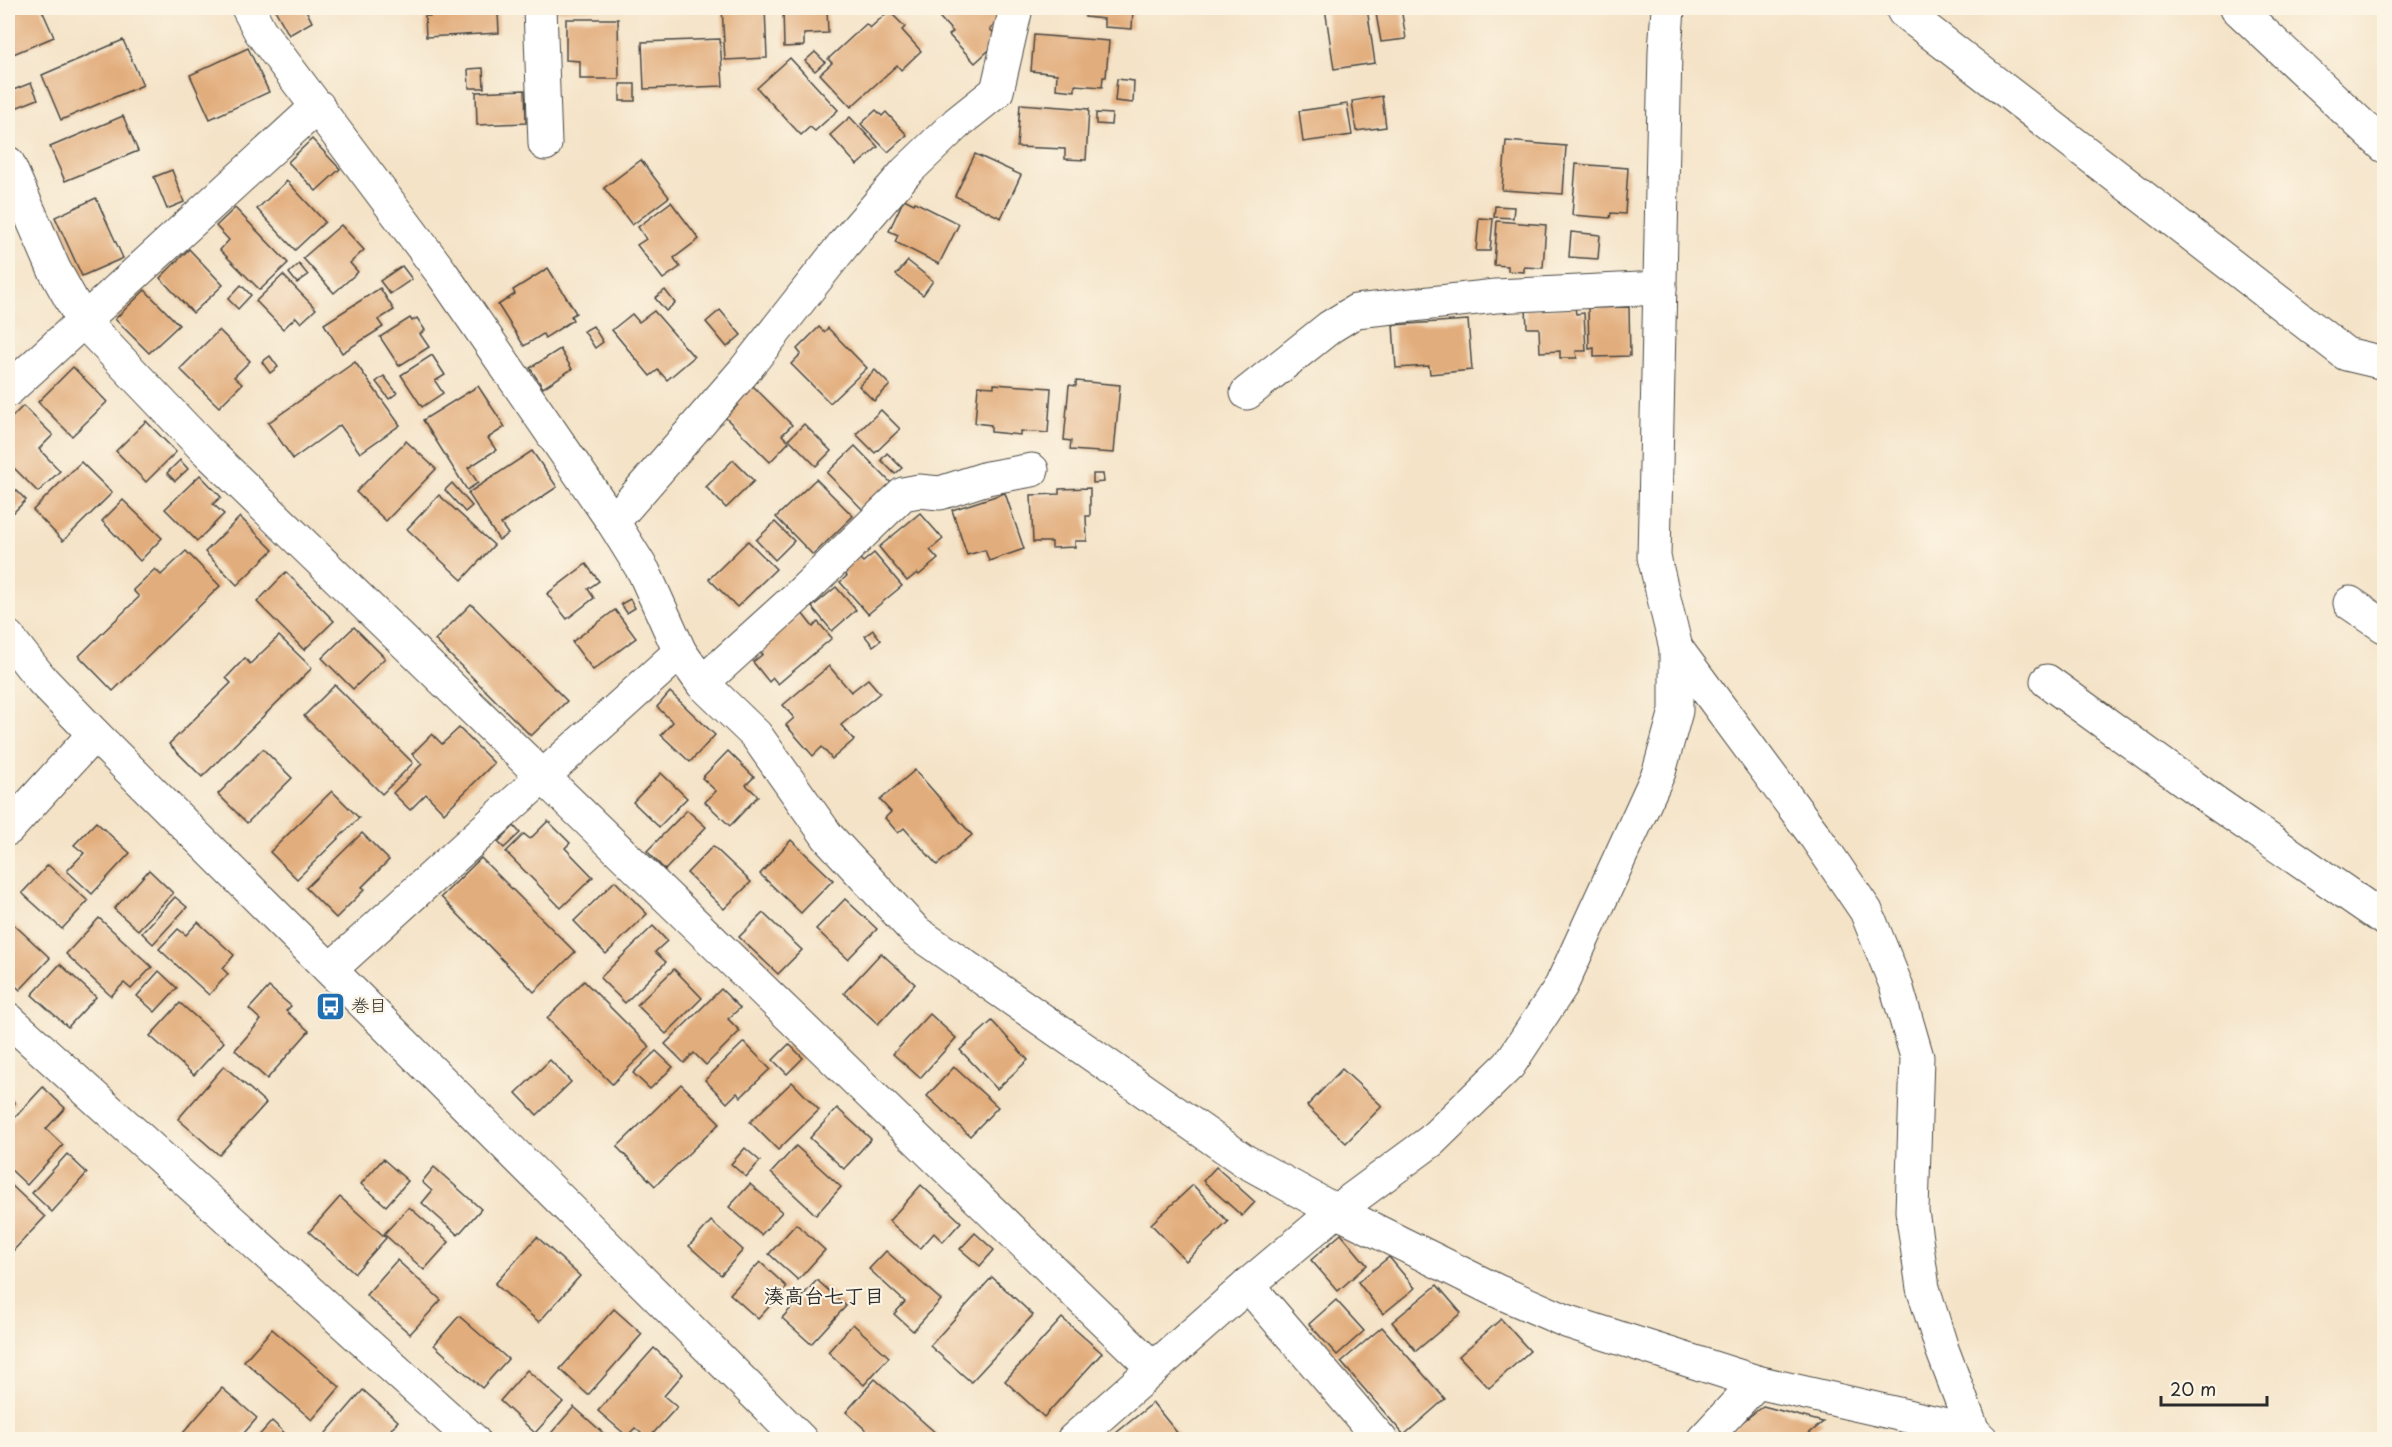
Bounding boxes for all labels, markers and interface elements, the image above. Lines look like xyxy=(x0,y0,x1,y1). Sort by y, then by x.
bus stop icon: 巻目 xyxy=(314,990,346,1022)
place label: 巻目 xyxy=(351,991,387,1018)
district label: 湊高台七丁目 xyxy=(764,1280,884,1310)
scale bar xyxy=(2161,1369,2268,1407)
text: 20 m xyxy=(2170,1375,2216,1402)

